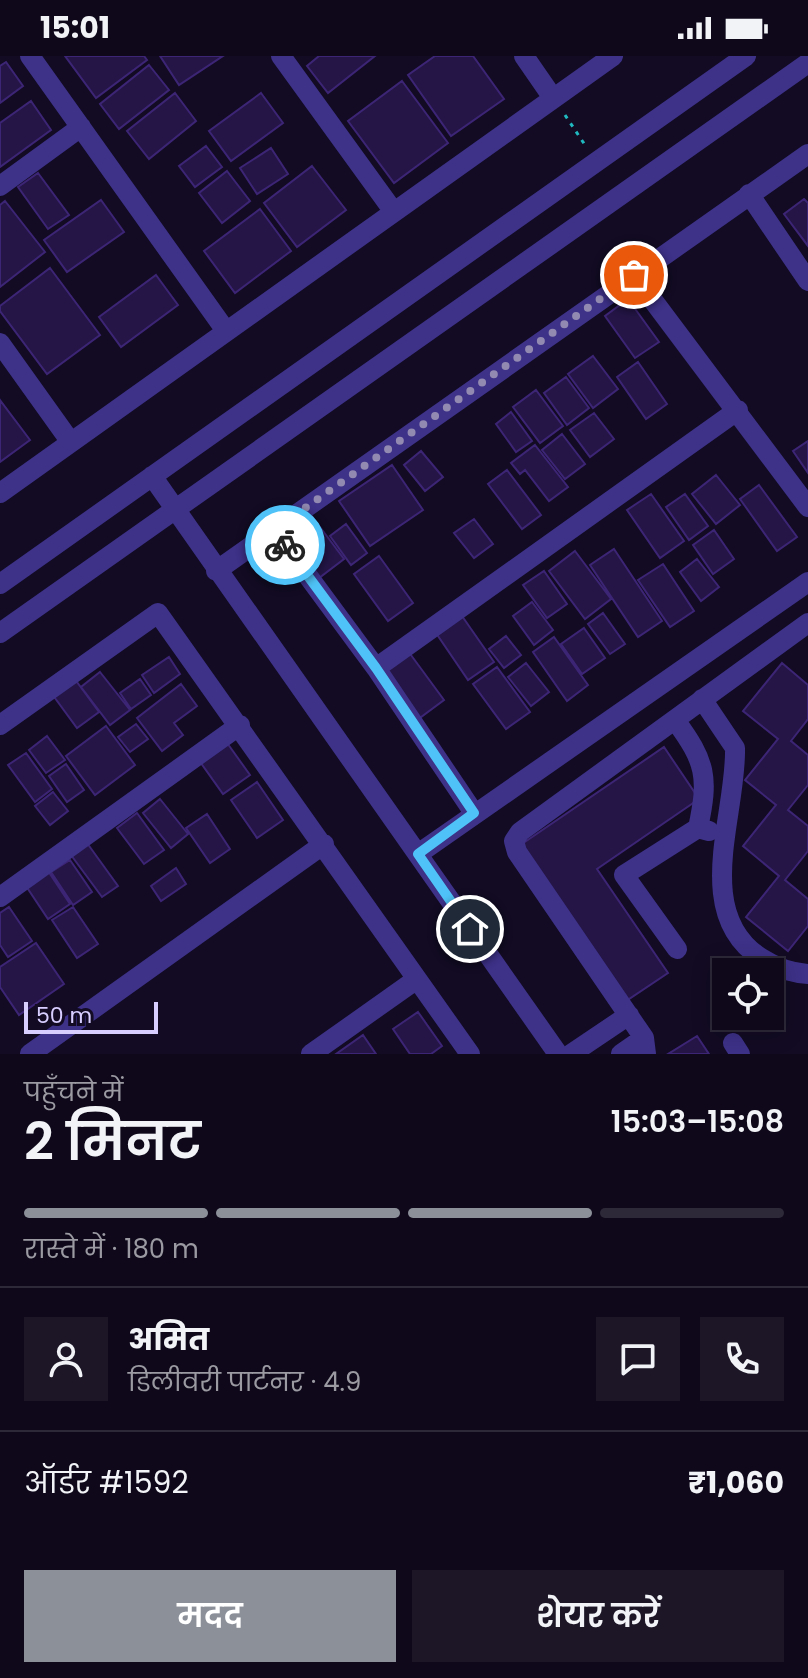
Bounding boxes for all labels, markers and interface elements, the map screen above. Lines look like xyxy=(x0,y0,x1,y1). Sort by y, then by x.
text: 15:01 xyxy=(40,6,110,49)
pin xyxy=(600,241,668,309)
icon: bag xyxy=(612,253,656,297)
courier xyxy=(245,505,325,585)
icon: bike xyxy=(263,523,307,567)
pin xyxy=(436,895,504,963)
icon: home xyxy=(448,907,492,951)
map controls xyxy=(712,958,784,1030)
button: locate xyxy=(712,958,784,1030)
scale bar xyxy=(24,998,158,1034)
text: 50 m xyxy=(36,1000,92,1031)
text: पहुँचने में xyxy=(24,1074,123,1110)
text: 15:03–15:08 xyxy=(611,1100,784,1143)
text: 2 मिनट xyxy=(24,1105,201,1178)
text: रास्ते में · 180 m xyxy=(24,1231,199,1267)
button: person xyxy=(24,1317,108,1401)
button: chat xyxy=(596,1317,680,1401)
button: phone xyxy=(700,1317,784,1401)
text: अमित xyxy=(128,1318,209,1361)
text: डिलीवरी पार्टनर · 4.9 xyxy=(128,1364,361,1400)
text: ऑर्डर #1592 xyxy=(24,1461,189,1504)
text: ₹1,060 xyxy=(688,1461,784,1504)
button: मदद xyxy=(24,1570,396,1662)
button: शेयर करें xyxy=(412,1570,784,1662)

